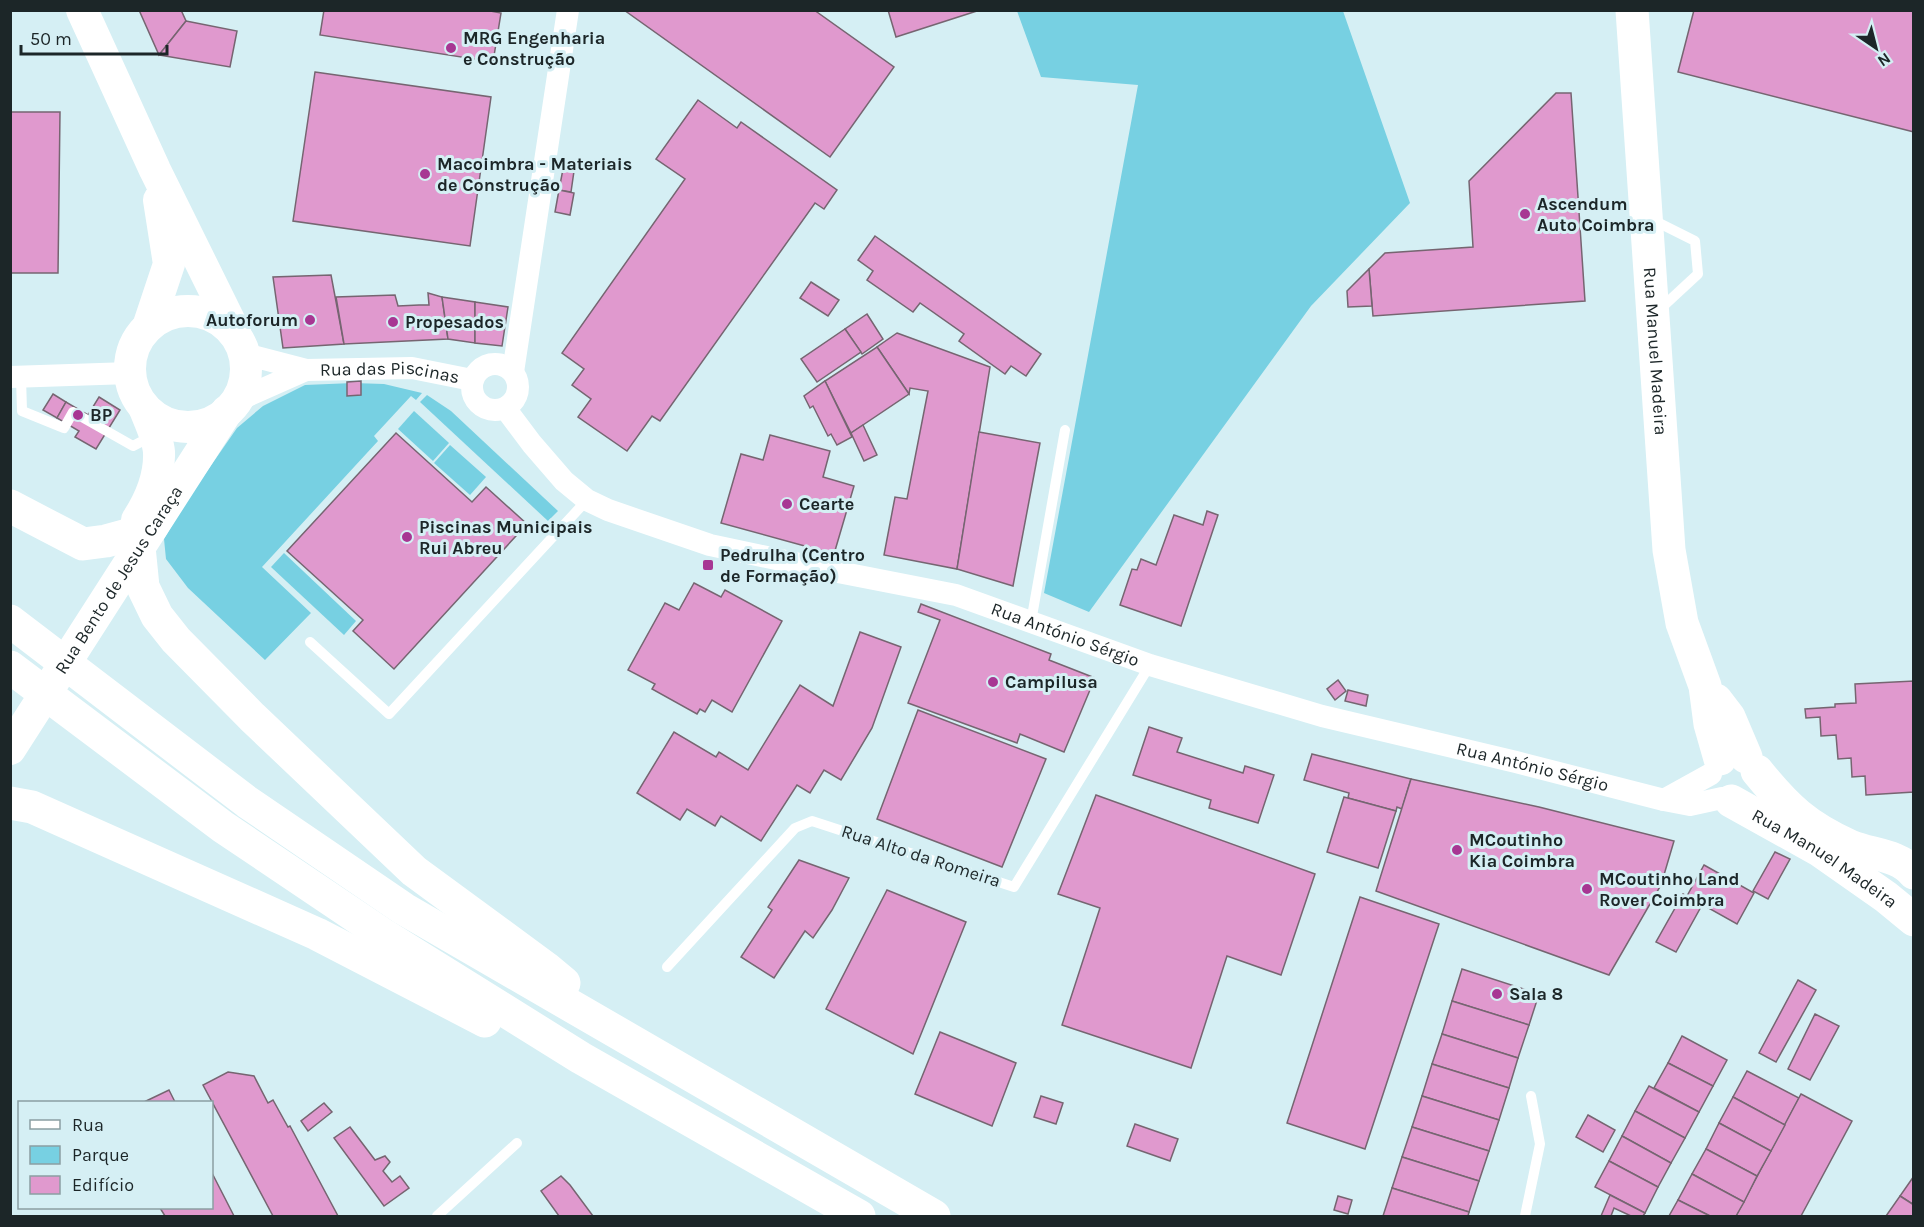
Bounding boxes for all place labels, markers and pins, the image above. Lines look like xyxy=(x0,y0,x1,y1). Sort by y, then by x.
place label: MRG Engenharia e Construção xyxy=(463,27,605,70)
marker: MRG Engenharia e Construção xyxy=(444,41,458,55)
place label: Macoimbra - Materiais de Construção xyxy=(437,153,632,196)
marker: Macoimbra - Materiais de Construção xyxy=(418,167,432,181)
place label: Ascendum Auto Coimbra xyxy=(1537,193,1655,236)
marker: Ascendum Auto Coimbra xyxy=(1518,207,1532,221)
place label: Autoforum xyxy=(206,309,298,331)
place label: Propesados xyxy=(405,311,504,333)
marker: Autoforum xyxy=(303,313,317,327)
marker: Propesados xyxy=(386,315,400,329)
place label: BP xyxy=(90,404,112,426)
marker: BP xyxy=(71,408,85,422)
place label: Cearte xyxy=(799,493,854,515)
marker: Cearte xyxy=(780,497,794,511)
place label: Piscinas Municipais Rui Abreu xyxy=(419,516,593,559)
marker: Piscinas Municipais Rui Abreu xyxy=(400,530,414,544)
place label: Pedrulha (Centro de Formação) xyxy=(720,544,865,587)
marker: Pedrulha (Centro de Formação) xyxy=(701,558,715,572)
place label: Campilusa xyxy=(1005,671,1098,693)
marker: Campilusa xyxy=(986,675,1000,689)
place label: MCoutinho Kia Coimbra xyxy=(1469,829,1575,872)
marker: MCoutinho Kia Coimbra xyxy=(1450,843,1464,857)
place label: MCoutinho Land Rover Coimbra xyxy=(1599,868,1739,911)
marker: MCoutinho Land Rover Coimbra xyxy=(1580,882,1594,896)
place label: Sala 8 xyxy=(1509,983,1563,1005)
marker: Sala 8 xyxy=(1490,987,1504,1001)

